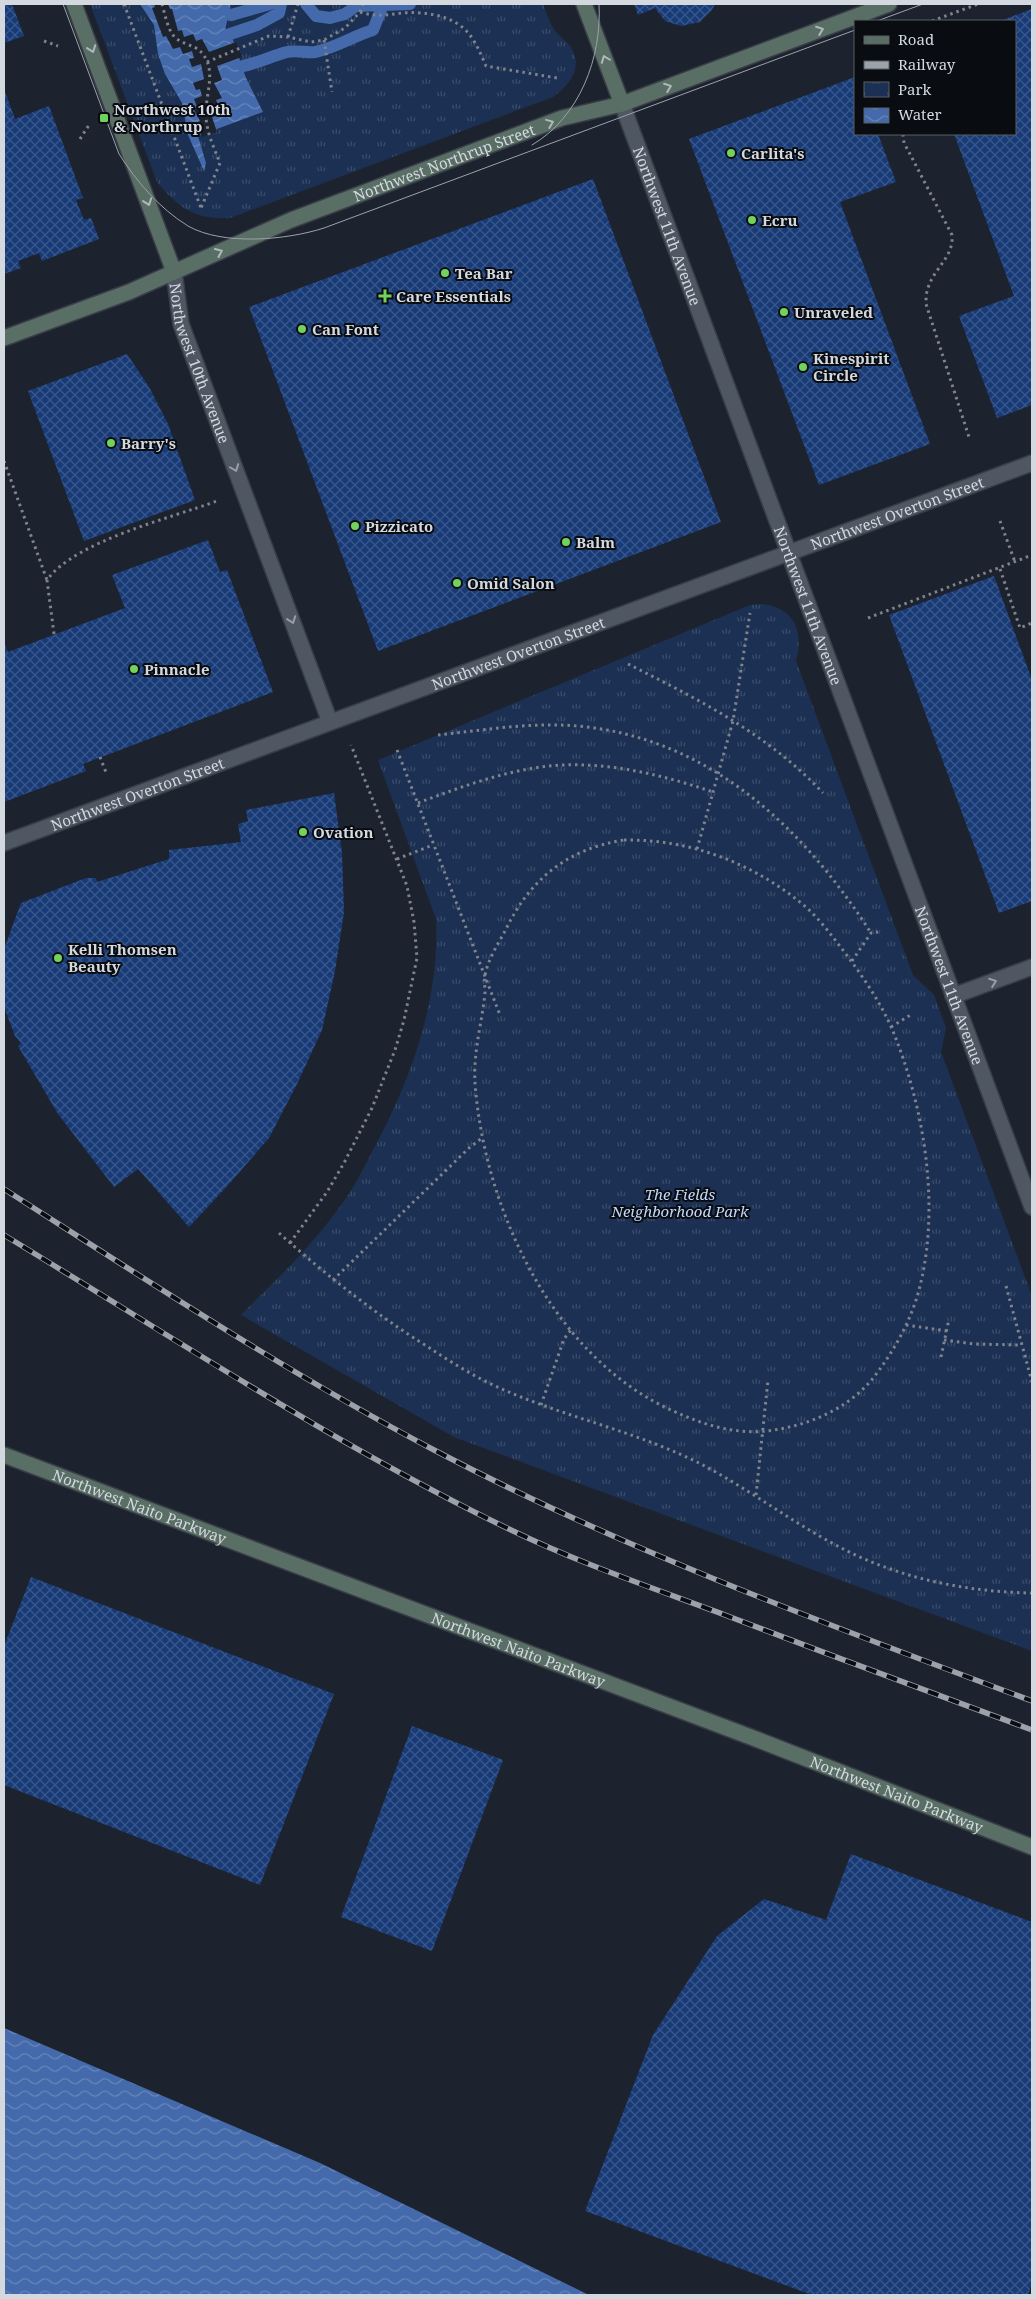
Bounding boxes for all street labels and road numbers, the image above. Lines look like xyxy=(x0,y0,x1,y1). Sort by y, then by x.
street label: Northwest Northrup Street xyxy=(350,119,538,206)
street label: Northwest 11th Avenue xyxy=(629,144,706,308)
street label: Northwest 10th Avenue xyxy=(166,282,235,446)
street label: Northwest Overton Street xyxy=(808,472,986,554)
street label: Northwest 11th Avenue xyxy=(770,523,847,688)
street label: Northwest Overton Street xyxy=(429,612,607,694)
street label: Northwest Overton Street xyxy=(48,753,227,835)
street label: Northwest 11th Avenue xyxy=(911,903,988,1067)
street label: Northwest Naito Parkway xyxy=(50,1464,230,1548)
street label: Northwest Naito Parkway xyxy=(429,1607,609,1691)
street label: Northwest Naito Parkway xyxy=(807,1751,987,1837)

